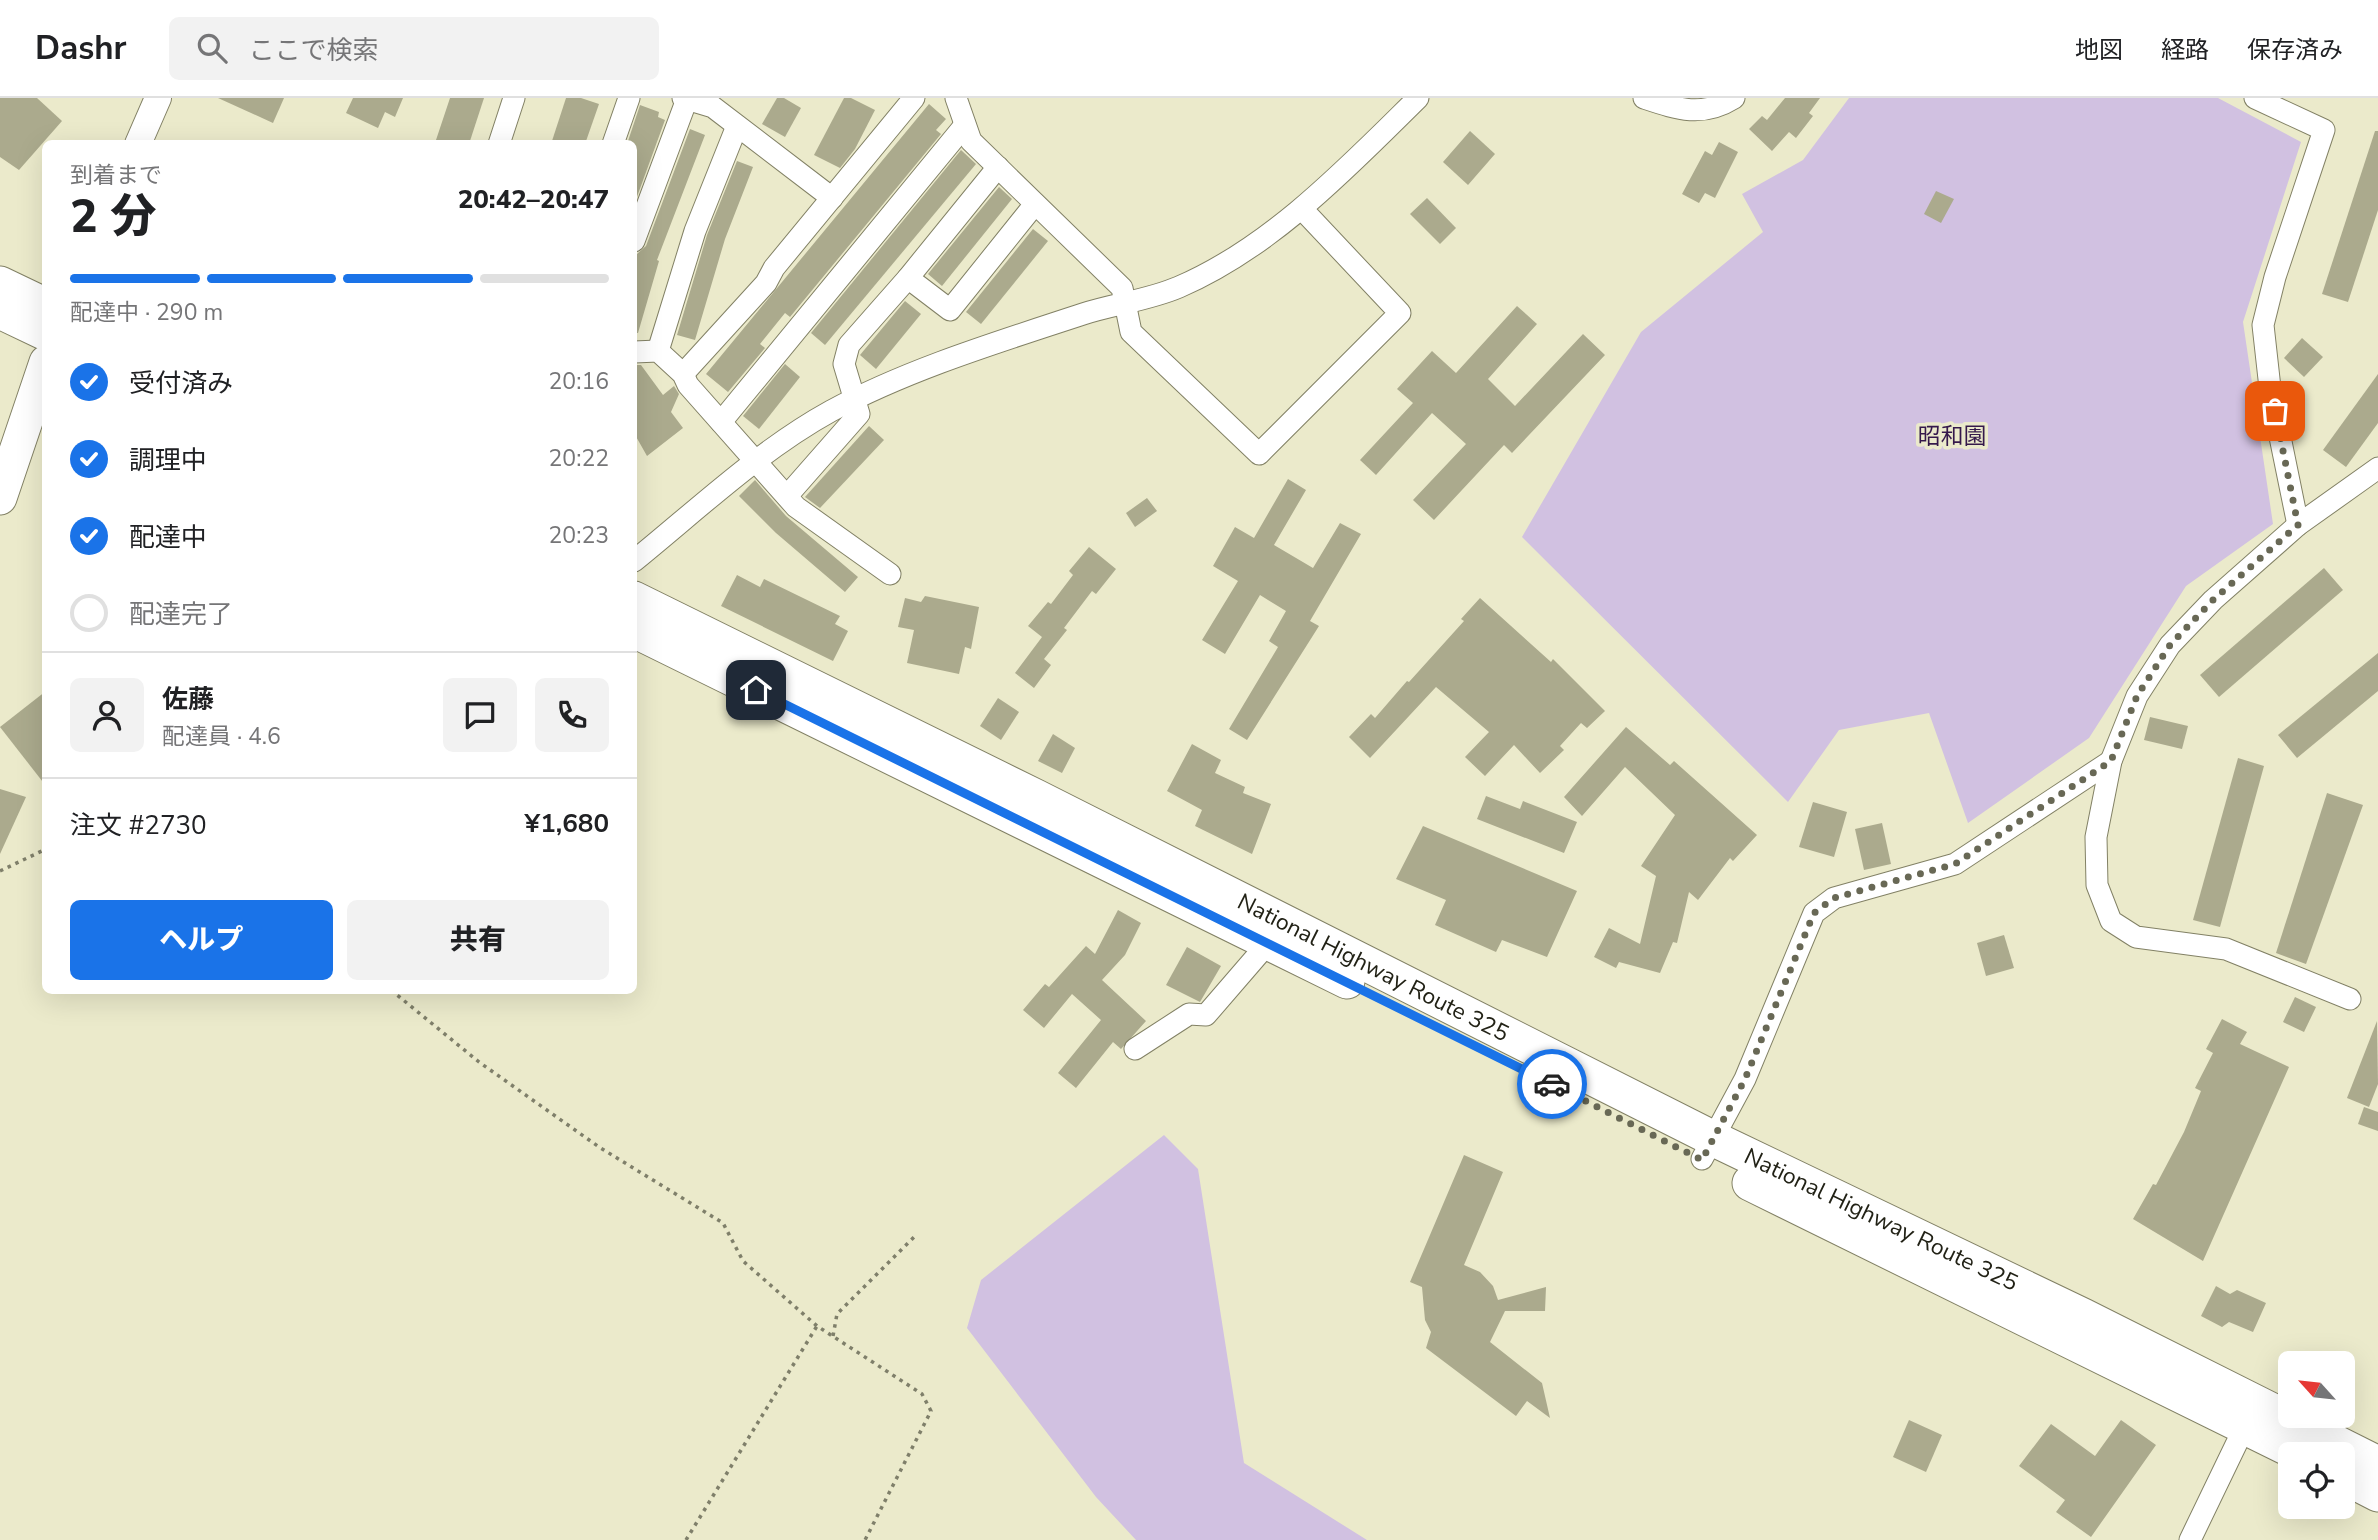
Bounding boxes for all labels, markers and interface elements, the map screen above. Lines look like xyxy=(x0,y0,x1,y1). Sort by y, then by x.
search box xyxy=(169,17,659,80)
text: Dashr xyxy=(35,26,127,71)
icon: search xyxy=(193,29,231,67)
text: ここで検索 xyxy=(249,33,379,68)
text: 地図 xyxy=(2075,34,2123,66)
text: 経路 xyxy=(2161,34,2209,66)
text: 保存済み xyxy=(2247,34,2343,66)
text: 到着まで xyxy=(70,160,162,191)
text: 20:42–20:47 xyxy=(458,182,609,217)
text: 2 分 xyxy=(70,185,156,248)
text: 配達中 · 290 m xyxy=(70,297,223,328)
icon: check xyxy=(70,363,108,401)
text: 受付済み xyxy=(129,366,233,401)
text: 20:16 xyxy=(549,366,609,397)
pin xyxy=(2245,381,2305,441)
icon: bag xyxy=(2256,392,2294,430)
park label: 昭和園 xyxy=(1918,421,1987,452)
icon: check xyxy=(70,440,108,478)
text: 調理中 xyxy=(129,443,207,478)
text: 20:22 xyxy=(549,443,609,474)
icon: check xyxy=(70,517,108,555)
text: 配達中 xyxy=(129,520,207,555)
text: 20:23 xyxy=(549,520,609,551)
text: 配達完了 xyxy=(129,597,233,632)
pin xyxy=(726,660,786,720)
icon: home xyxy=(737,671,775,709)
button: person xyxy=(70,678,144,752)
button: chat xyxy=(443,678,517,752)
button: phone xyxy=(535,678,609,752)
text: 佐藤 xyxy=(162,682,214,717)
text: 配達員 · 4.6 xyxy=(162,721,281,752)
text: ¥1,680 xyxy=(525,806,609,841)
text: 注文 #2730 xyxy=(70,808,207,843)
street label: National Highway Route 325 xyxy=(1232,886,1514,1049)
button: ヘルプ xyxy=(70,900,333,980)
button: 共有 xyxy=(347,900,609,980)
courier xyxy=(1517,1049,1587,1119)
icon: car xyxy=(1533,1065,1571,1103)
street label: National Highway Route 325 xyxy=(1739,1140,2023,1298)
north arrow xyxy=(2278,1351,2356,1428)
map controls xyxy=(2278,1351,2355,1519)
button: locate xyxy=(2278,1442,2355,1519)

